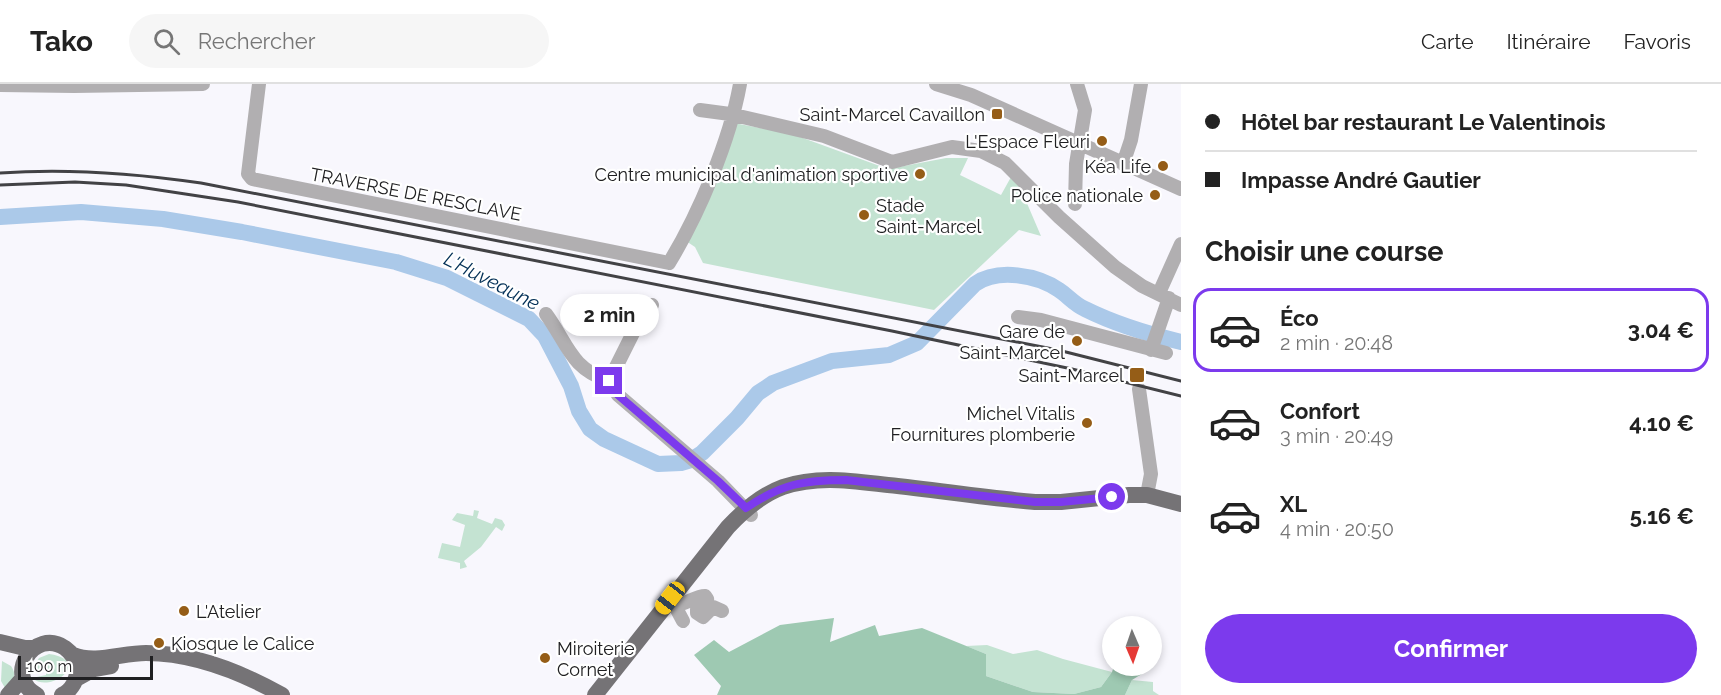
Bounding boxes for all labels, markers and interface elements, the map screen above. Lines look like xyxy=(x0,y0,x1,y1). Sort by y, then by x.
search box xyxy=(129,14,549,68)
text: Tako xyxy=(30,25,93,58)
icon: search xyxy=(150,25,183,58)
text: Rechercher xyxy=(198,28,316,54)
text: Carte xyxy=(1421,29,1473,54)
text: Itinéraire xyxy=(1506,29,1590,54)
text: Favoris xyxy=(1623,29,1691,54)
place label: Saint-Marcel Cavaillon xyxy=(800,104,985,125)
marker: Saint-Marcel Cavaillon xyxy=(990,107,1004,121)
text: Hôtel bar restaurant Le Valentinois xyxy=(1241,109,1606,135)
place label: L'Espace Fleuri xyxy=(965,131,1090,152)
marker: L'Espace Fleuri xyxy=(1095,134,1109,148)
place label: Kéa Life xyxy=(1084,156,1151,177)
marker: Kéa Life xyxy=(1156,159,1170,173)
street label: TRAVERSE DE RESCLAVE xyxy=(309,163,523,225)
place label: Centre municipal d'animation sportive xyxy=(595,164,908,185)
marker: Centre municipal d'animation sportive xyxy=(913,167,927,181)
text: Impasse André Gautier xyxy=(1241,167,1481,193)
place label: Police nationale xyxy=(1011,185,1143,206)
marker: Police nationale xyxy=(1148,188,1162,202)
place label: Stade Saint-Marcel xyxy=(876,195,982,237)
marker: Stade Saint-Marcel xyxy=(857,208,871,222)
text: Choisir une course xyxy=(1205,236,1443,267)
water label: L'Huveaune xyxy=(440,247,544,315)
callout: 2 min xyxy=(560,294,658,336)
text: 2 min xyxy=(584,303,635,327)
icon: car xyxy=(1208,303,1262,357)
text: Éco xyxy=(1280,305,1319,331)
text: 3.04 € xyxy=(1628,317,1694,343)
place label: Gare de Saint-Marcel xyxy=(960,321,1065,363)
text: 2 min · 20:48 xyxy=(1280,331,1393,355)
marker: Gare de Saint-Marcel xyxy=(1070,334,1084,348)
place label: Saint-Marcel xyxy=(1019,365,1124,386)
marker: Saint-Marcel xyxy=(1128,366,1146,384)
route end xyxy=(595,367,622,394)
icon: car xyxy=(1208,396,1262,450)
text: Confort xyxy=(1280,398,1360,424)
place label: Michel Vitalis Fournitures plomberie xyxy=(891,403,1075,445)
text: 4.10 € xyxy=(1629,410,1694,436)
marker: Michel Vitalis Fournitures plomberie xyxy=(1080,416,1094,430)
text: 3 min · 20:49 xyxy=(1280,424,1393,448)
route start xyxy=(1098,483,1125,510)
icon: car xyxy=(1208,489,1262,543)
text: XL xyxy=(1280,491,1307,517)
text: 5.16 € xyxy=(1630,503,1694,529)
text: 4 min · 20:50 xyxy=(1280,517,1394,541)
car xyxy=(652,578,688,618)
place label: L'Atelier xyxy=(196,601,262,622)
marker: L'Atelier xyxy=(177,604,191,618)
button: Confirmer xyxy=(1205,614,1697,683)
north arrow xyxy=(1102,616,1162,676)
map controls xyxy=(1102,616,1162,676)
place label: Kiosque le Calice xyxy=(171,633,315,654)
marker: Kiosque le Calice xyxy=(152,636,166,650)
place label: Miroiterie Cornet xyxy=(557,638,635,680)
marker: Miroiterie Cornet xyxy=(538,651,552,665)
scale bar xyxy=(18,653,153,680)
text: 100 m xyxy=(27,657,72,676)

